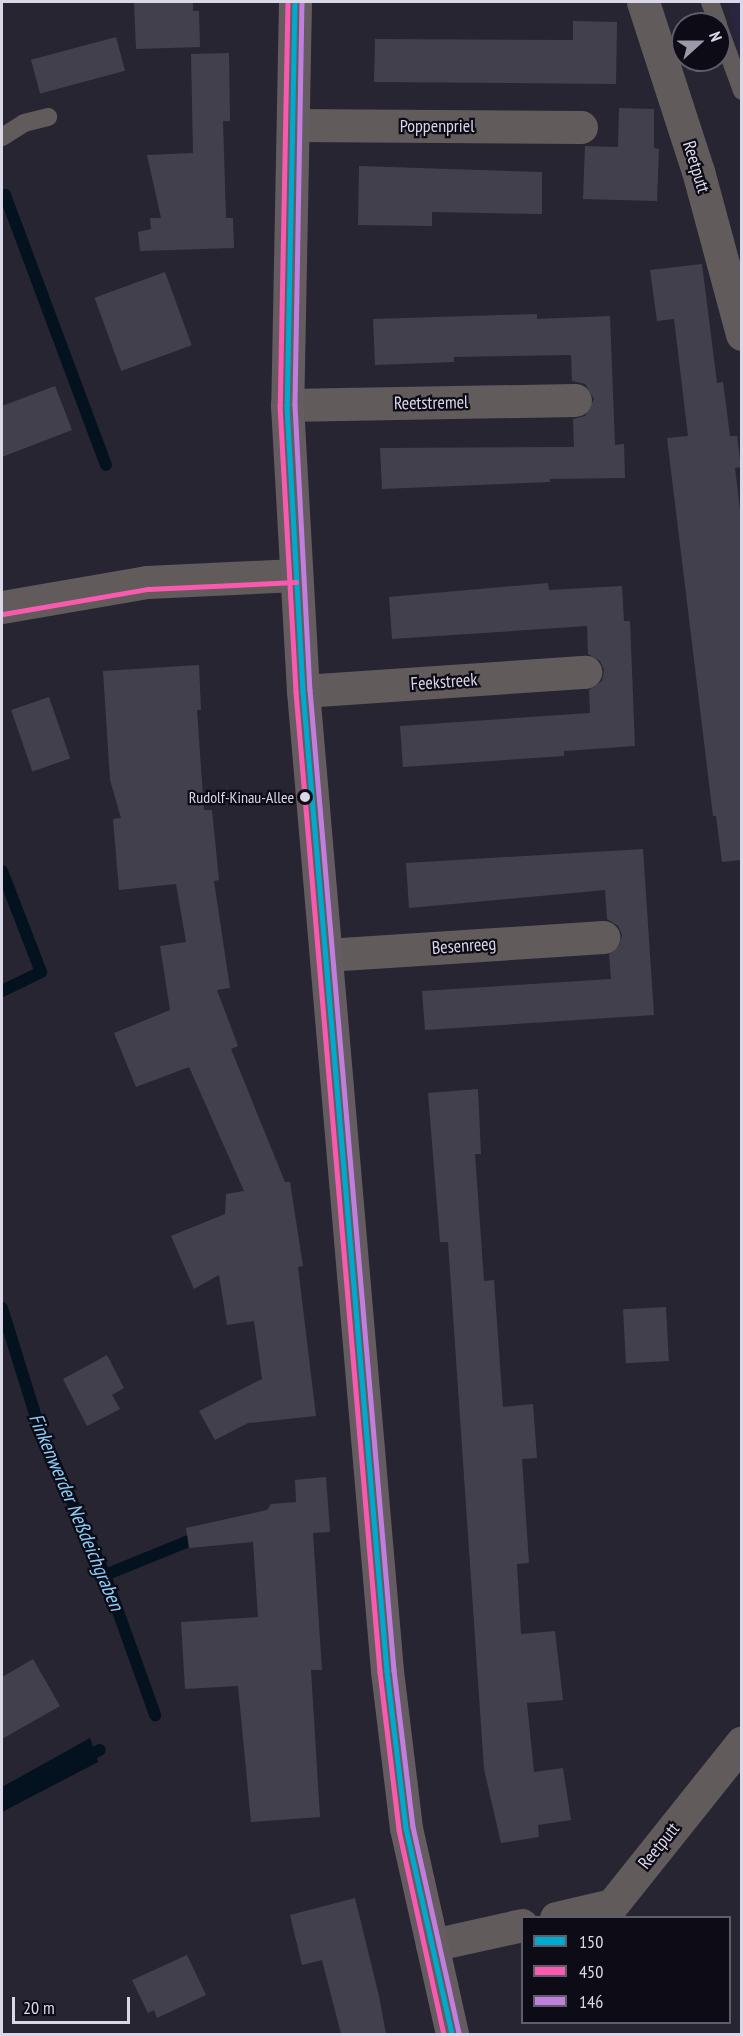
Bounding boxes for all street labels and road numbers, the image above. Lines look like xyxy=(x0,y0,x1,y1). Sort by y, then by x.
street label: Poppenpriel xyxy=(400,115,474,137)
street label: Reetputt xyxy=(678,138,714,196)
street label: Reetstremel xyxy=(394,392,468,414)
street label: Feekstreek xyxy=(410,669,478,695)
street label: Besenreeg xyxy=(431,933,497,959)
street label: Reetputt xyxy=(634,1819,684,1873)

